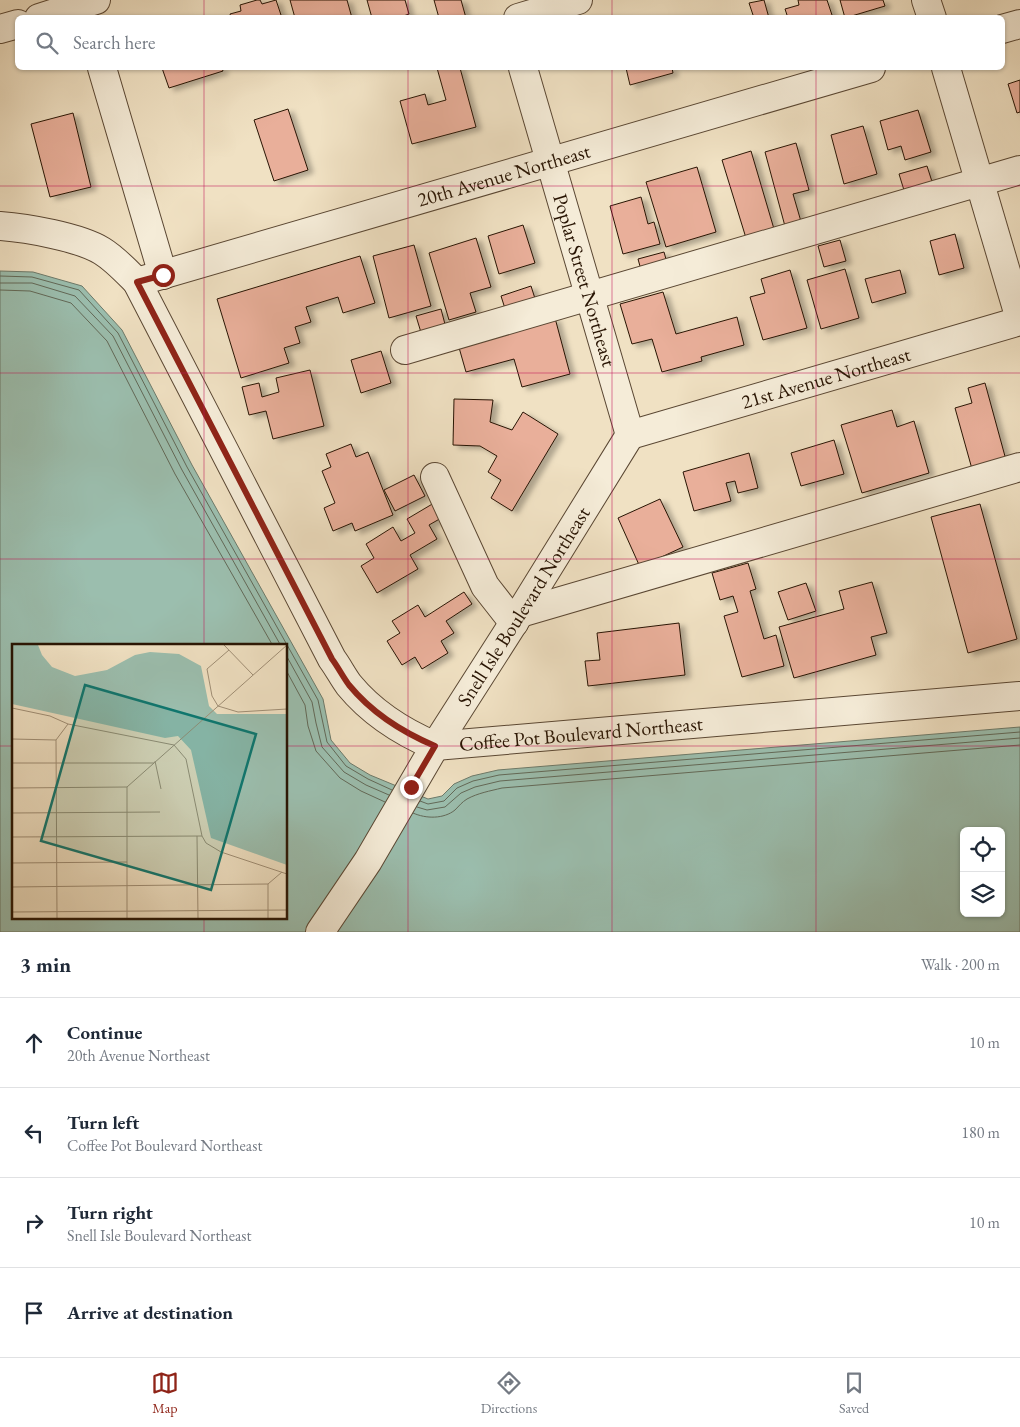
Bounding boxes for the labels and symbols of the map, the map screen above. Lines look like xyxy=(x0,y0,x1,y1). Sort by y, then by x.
street label: 20th Avenue Northeast xyxy=(414,137,594,213)
street label: Poplar Street Northeast xyxy=(547,191,623,370)
route start xyxy=(152,264,175,287)
street label: 21st Avenue Northeast xyxy=(738,341,914,415)
street label: Snell Isle Boulevard Northeast xyxy=(451,501,596,711)
inset map xyxy=(12,644,288,919)
street label: Coffee Pot Boulevard Northeast xyxy=(458,710,705,757)
route end xyxy=(400,776,423,799)

